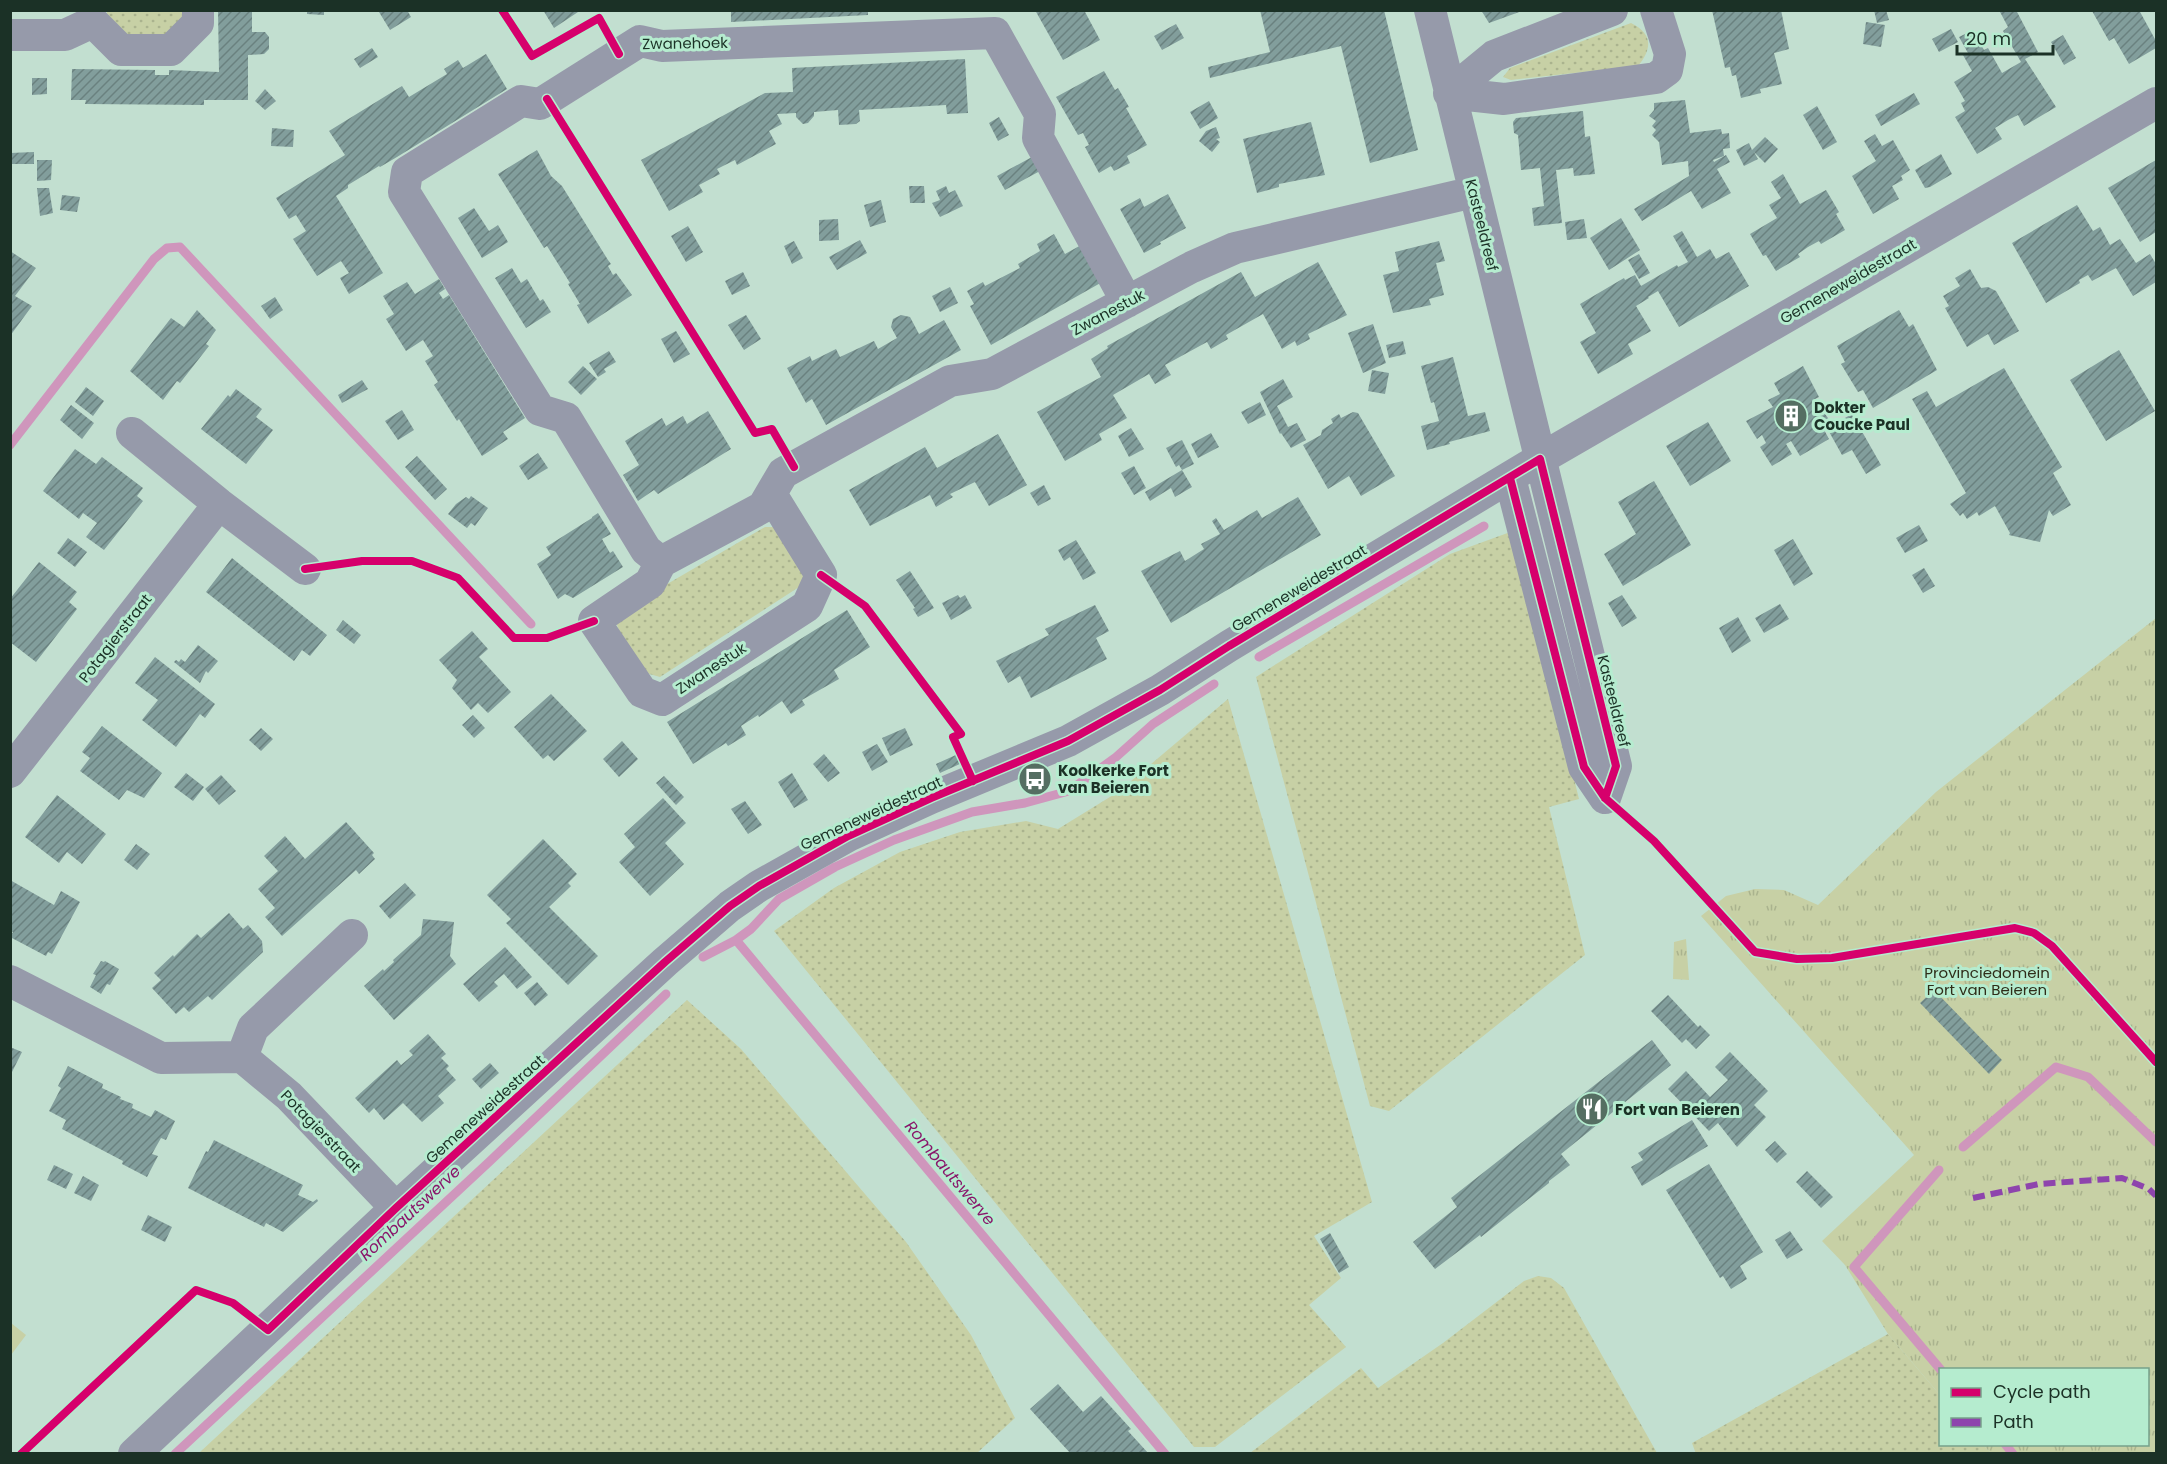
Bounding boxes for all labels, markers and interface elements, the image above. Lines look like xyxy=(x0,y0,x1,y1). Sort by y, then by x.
scale bar xyxy=(1957,18,2053,56)
text: 20 m xyxy=(1966,26,2011,51)
street label: Zwanehoek xyxy=(642,32,728,54)
street label: Kasteeldreef xyxy=(1460,177,1504,273)
street label: Gemeneweidestraat xyxy=(1776,233,1920,329)
street label: Zwanestuk xyxy=(1068,284,1149,340)
place label: Dokter Coucke Paul xyxy=(1814,397,1910,435)
building icon: Dokter Coucke Paul xyxy=(1773,398,1809,434)
street label: Gemeneweidestraat xyxy=(1228,539,1370,637)
street label: Potagierstraat xyxy=(74,589,156,687)
street label: Zwanestuk xyxy=(672,637,751,699)
street label: Kasteeldreef xyxy=(1592,653,1636,749)
place label: Koolkerke Fort van Beieren xyxy=(1058,760,1169,798)
bus stop icon: Koolkerke Fort van Beieren xyxy=(1017,761,1053,797)
street label: Gemeneweidestraat xyxy=(797,771,945,855)
park label: Provinciedomein Fort van Beieren xyxy=(1924,962,2050,1000)
street label: Gemeneweidestraat xyxy=(421,1050,549,1168)
street label: Potagierstraat xyxy=(276,1085,366,1177)
restaurant icon: Fort van Beieren xyxy=(1574,1091,1610,1127)
place label: Fort van Beieren xyxy=(1615,1099,1740,1120)
water label: Rombautswerve xyxy=(899,1116,1001,1230)
water label: Rombautswerve xyxy=(354,1160,466,1266)
legend xyxy=(1939,1368,2149,1446)
text: Cycle path xyxy=(1993,1379,2091,1404)
text: Path xyxy=(1993,1409,2034,1434)

